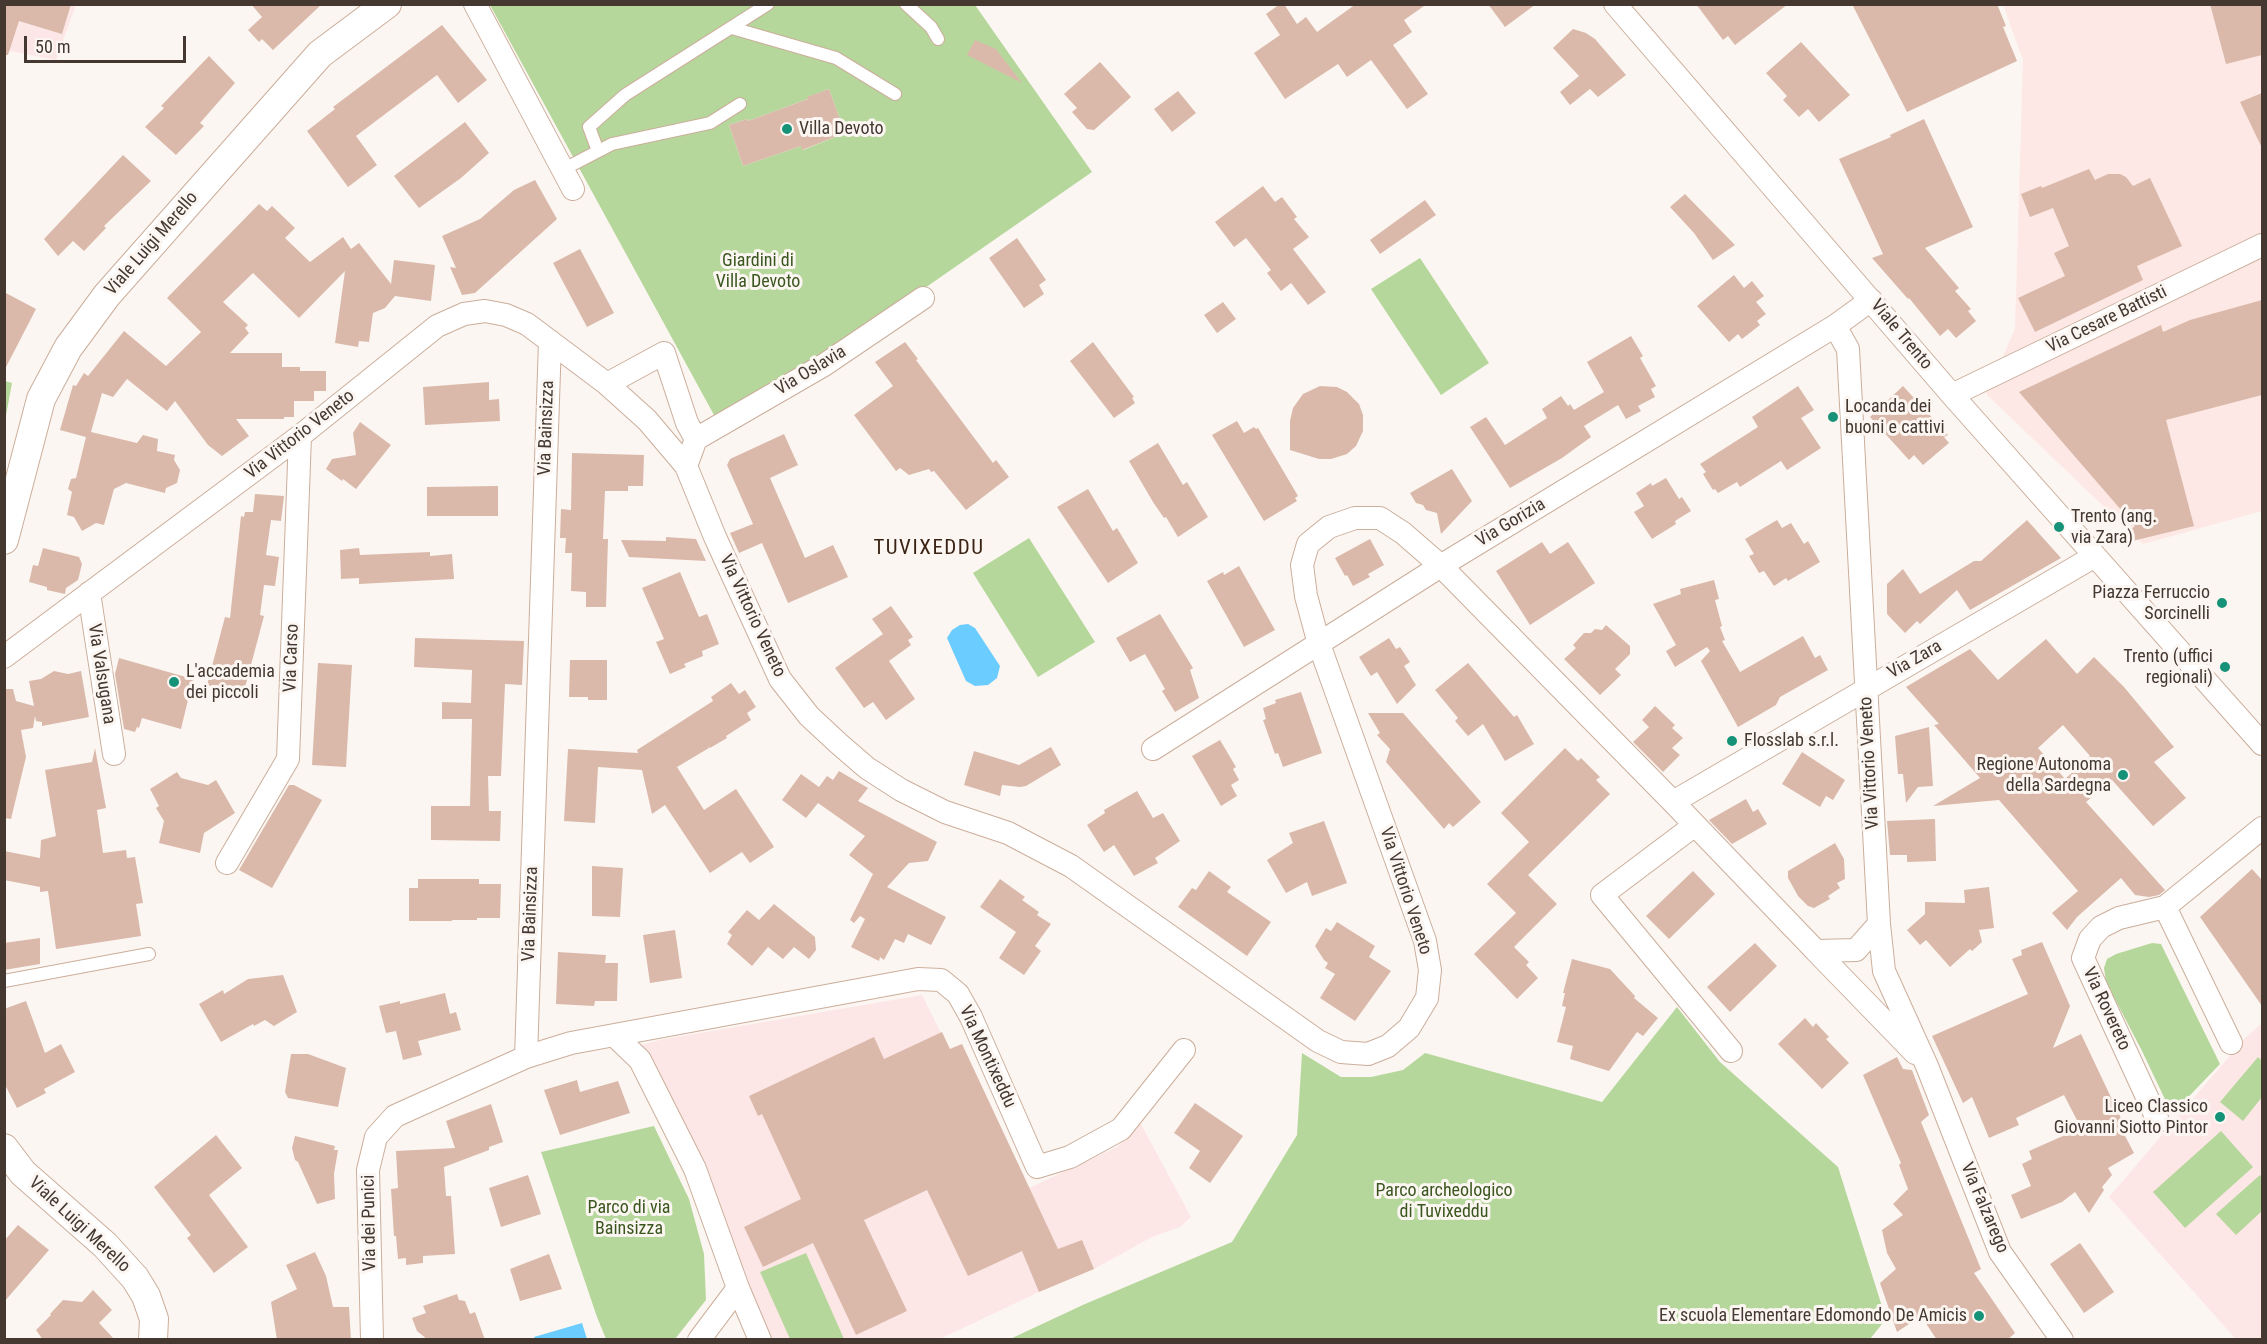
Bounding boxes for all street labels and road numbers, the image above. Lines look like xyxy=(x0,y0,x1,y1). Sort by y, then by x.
street label: Viale Luigi Merello xyxy=(101,188,203,300)
street label: Via Cesare Battisti xyxy=(2043,282,2171,358)
street label: Viale Trento xyxy=(1865,296,1937,374)
street label: Via Oslavia xyxy=(772,341,850,401)
street label: Via Bainsizza xyxy=(535,380,559,476)
street label: Via Vittorio Veneto xyxy=(241,386,359,484)
street label: Via Gorizia xyxy=(1472,494,1550,552)
street label: Via Vittorio Veneto xyxy=(714,551,790,681)
street label: Via Valsugana xyxy=(82,622,120,726)
street label: Via Carso xyxy=(280,623,304,693)
street label: Via Zara xyxy=(1884,636,1946,684)
street label: Via Vittorio Veneto xyxy=(1856,696,1884,830)
street label: Via Vittorio Veneto xyxy=(1374,824,1436,958)
street label: Via Bainsizza xyxy=(519,866,543,962)
street label: Via Rovereto xyxy=(2077,964,2135,1054)
street label: Via Montixeddu xyxy=(954,1002,1020,1112)
street label: Via Falzarego xyxy=(1955,1159,2013,1257)
street label: Viale Luigi Merello xyxy=(24,1173,134,1277)
street label: Via dei Punici xyxy=(358,1175,382,1271)

